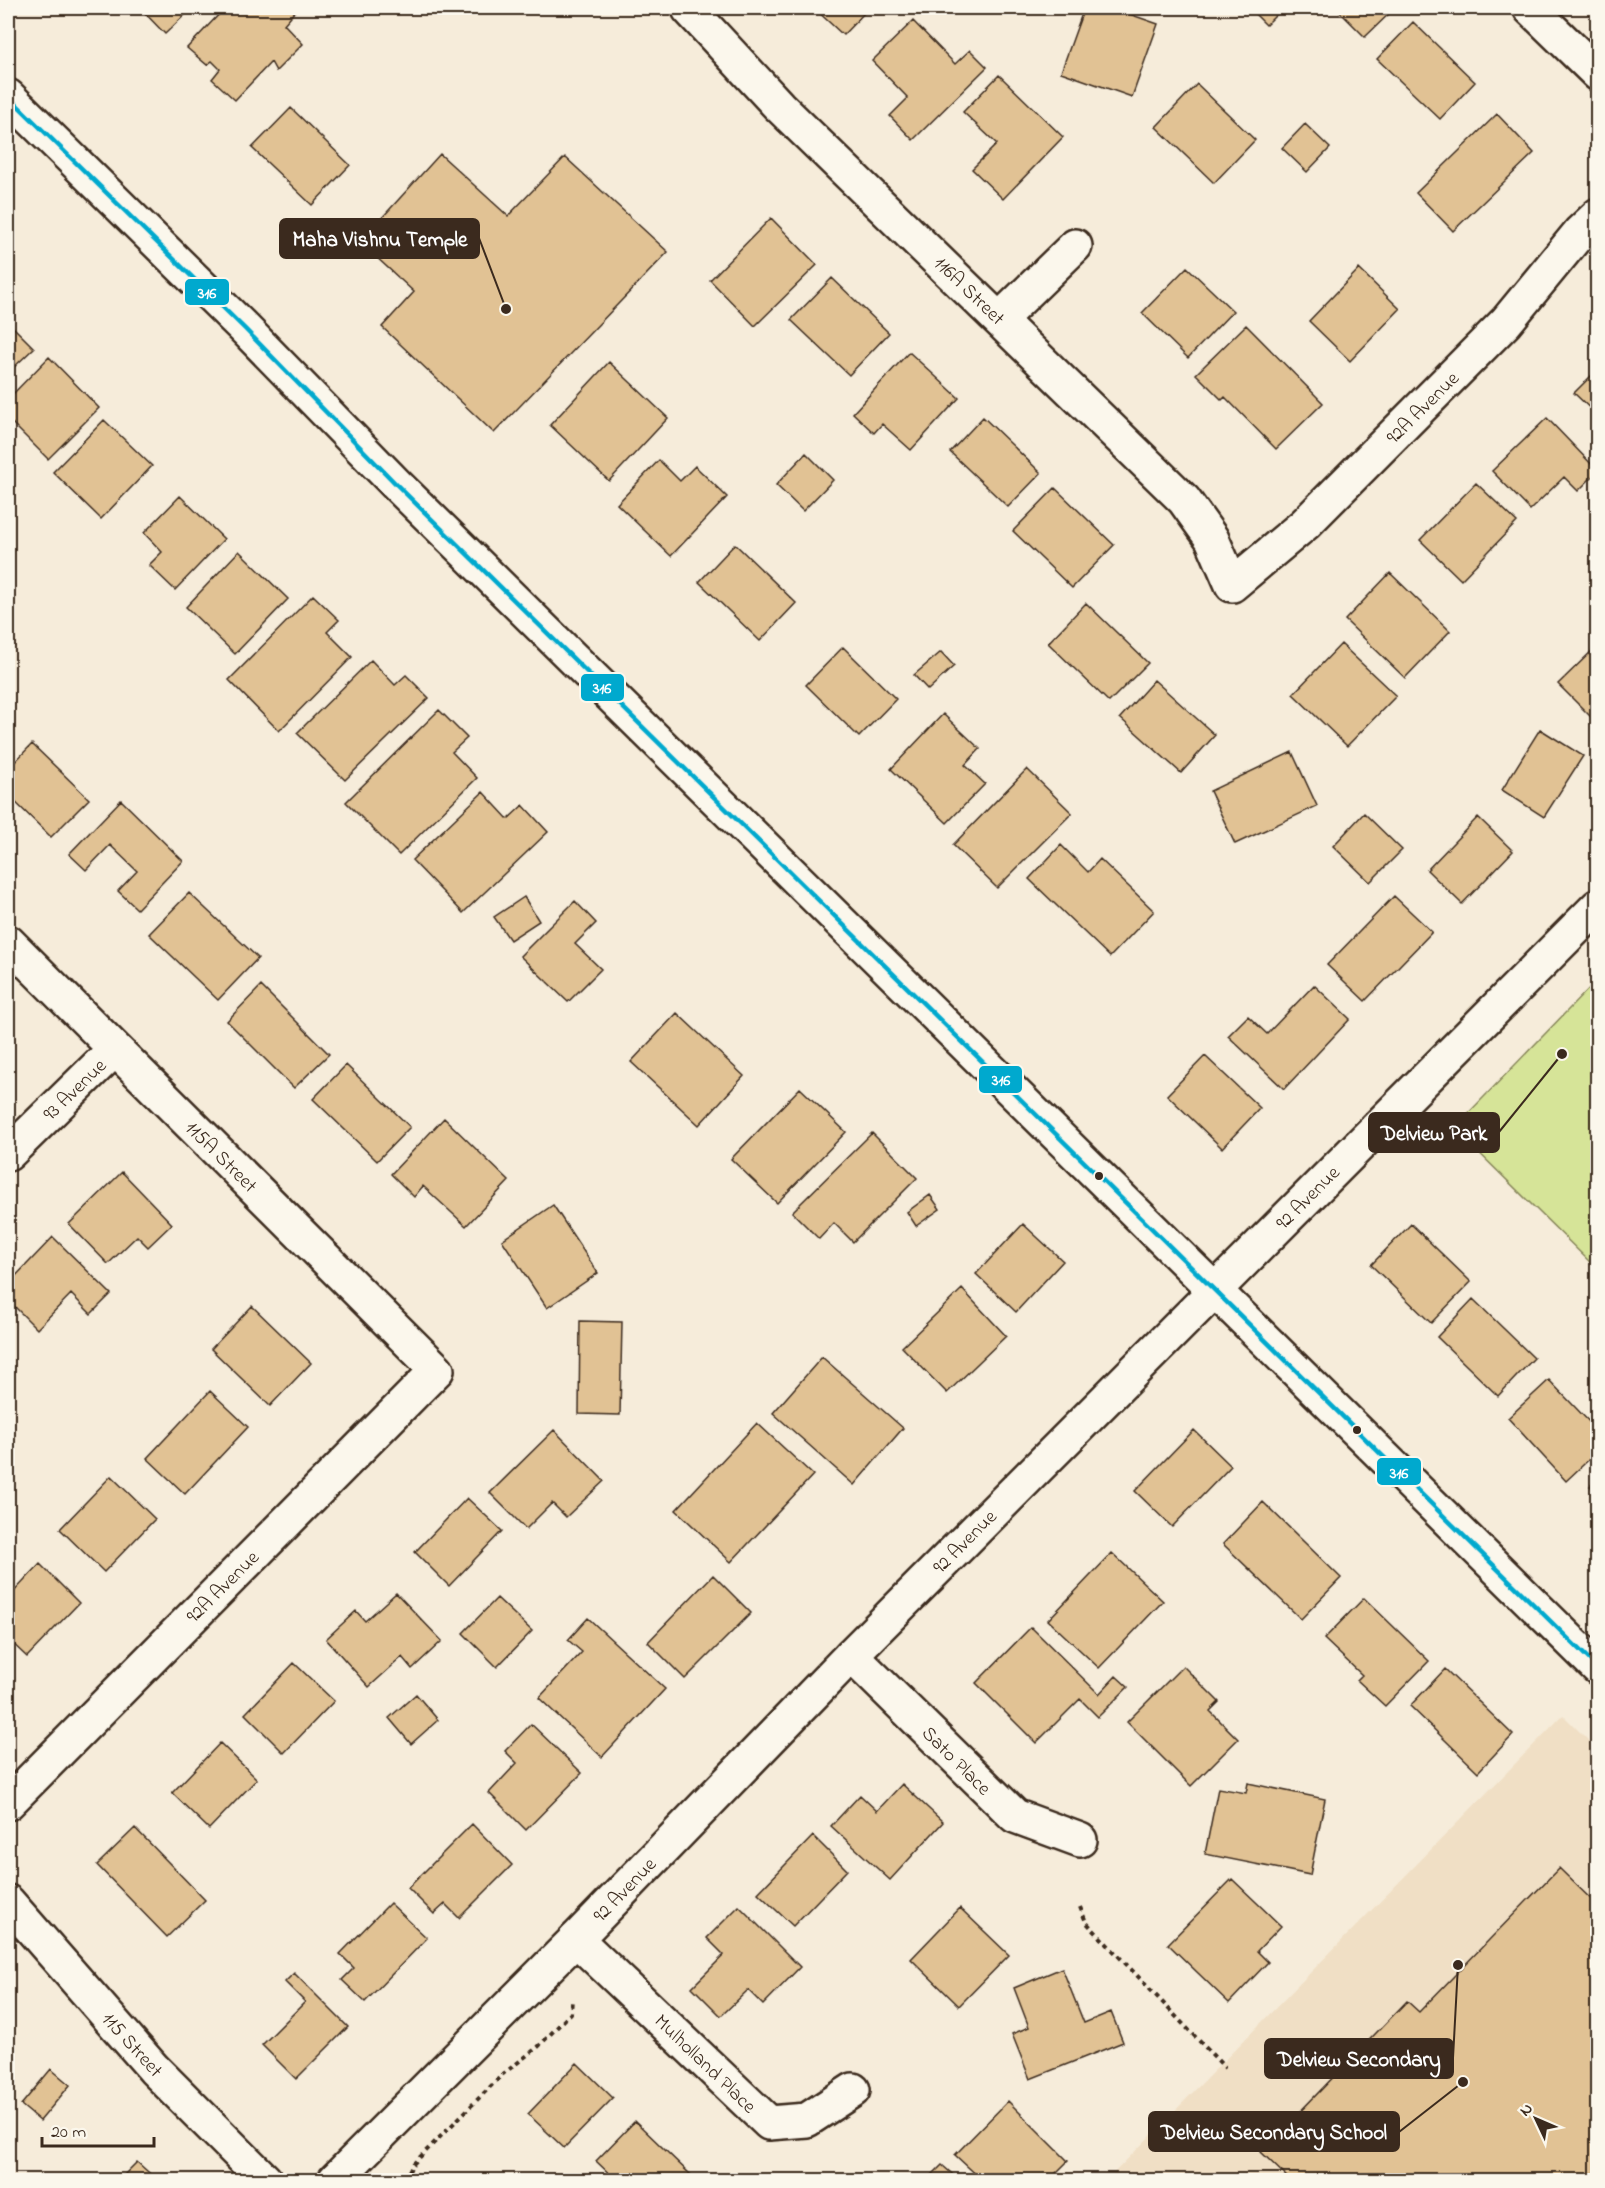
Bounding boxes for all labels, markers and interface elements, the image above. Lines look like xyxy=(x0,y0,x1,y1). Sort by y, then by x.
callout: Maha Vishnu Temple xyxy=(280,219,479,258)
text: Maha Vishnu Temple xyxy=(292,226,468,256)
street label: 116A Street xyxy=(926,250,1011,333)
line badge: 316 xyxy=(184,278,230,306)
text: 316 xyxy=(197,282,217,306)
street label: 92A Avenue xyxy=(1381,366,1467,452)
line badge: 316 xyxy=(580,673,625,702)
text: 316 xyxy=(592,677,612,701)
street label: 93 Avenue xyxy=(37,1053,114,1129)
line badge: 316 xyxy=(978,1065,1023,1094)
text: 316 xyxy=(991,1069,1011,1093)
callout: Delview Park xyxy=(1369,1113,1499,1152)
street label: 115A Street xyxy=(177,1115,263,1201)
text: Delview Park xyxy=(1380,1120,1488,1150)
street label: 92 Avenue xyxy=(1270,1160,1348,1238)
unlabelled marker xyxy=(1093,1170,1105,1182)
unlabelled marker xyxy=(1351,1424,1363,1436)
line badge: 316 xyxy=(1376,1457,1422,1486)
text: 316 xyxy=(1389,1462,1409,1486)
street label: 92 Avenue xyxy=(927,1504,1005,1582)
street label: 92A Avenue xyxy=(181,1545,267,1631)
street label: Sato Place xyxy=(914,1720,997,1803)
street label: 92 Avenue xyxy=(587,1852,664,1930)
street label: 115 Street xyxy=(94,2006,169,2085)
street label: Mulholland Place xyxy=(647,2008,762,2121)
callout: Delview Secondary xyxy=(1265,2039,1453,2078)
text: Delview Secondary xyxy=(1276,2046,1441,2078)
north arrow xyxy=(1506,2089,1566,2149)
text: N xyxy=(1514,2098,1539,2122)
scale bar xyxy=(42,2110,154,2148)
callout: Delview Secondary School xyxy=(1149,2112,1399,2151)
text: Delview Secondary School xyxy=(1160,2119,1388,2151)
text: 20 m xyxy=(51,2120,86,2146)

